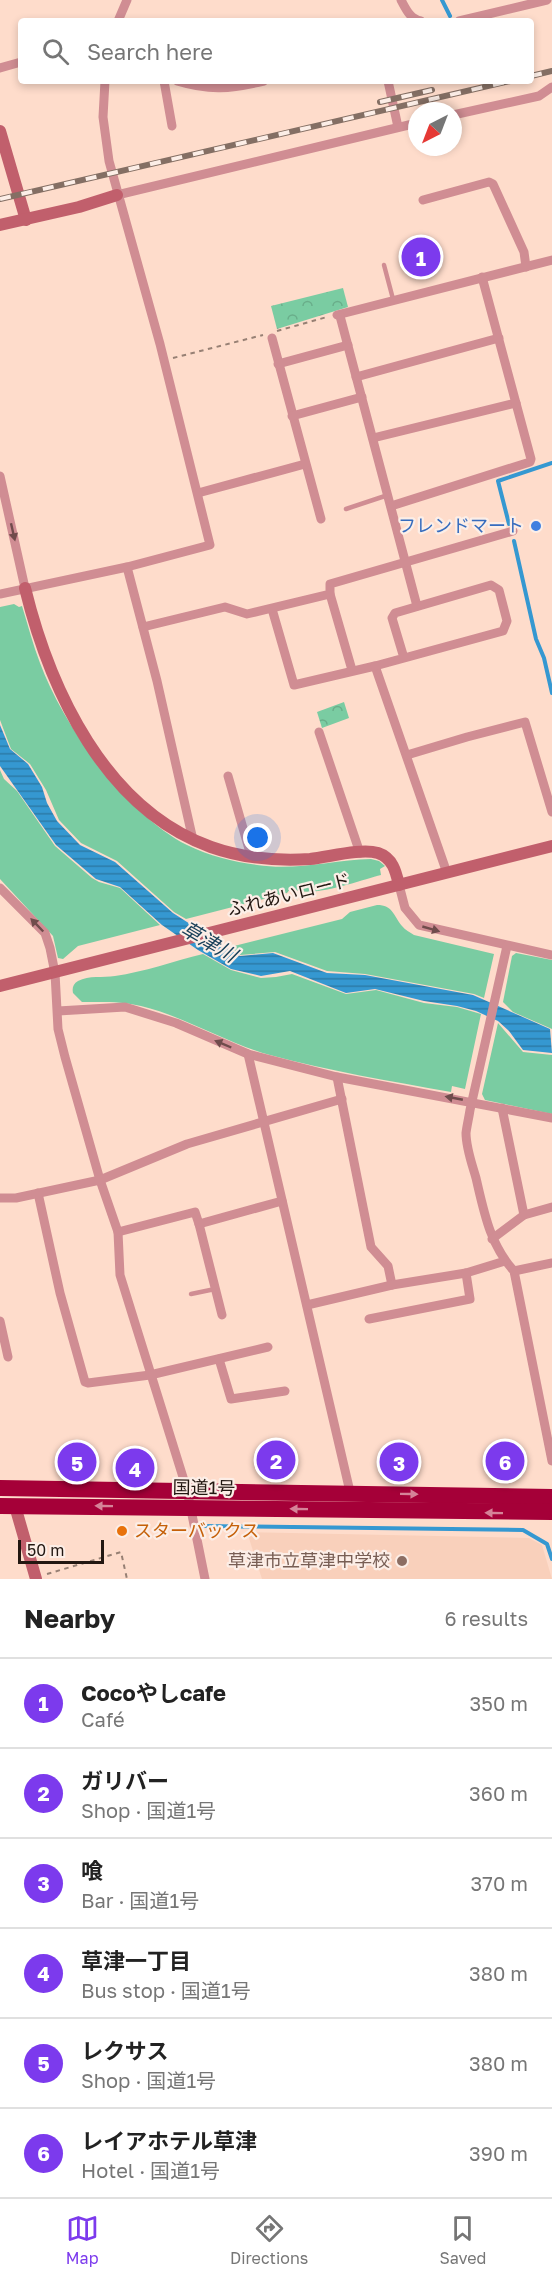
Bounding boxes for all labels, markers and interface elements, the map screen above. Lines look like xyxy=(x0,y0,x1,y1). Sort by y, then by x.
search box xyxy=(18,18,534,84)
icon: search xyxy=(39,35,72,68)
text: Search here xyxy=(87,38,213,65)
north arrow xyxy=(408,102,462,156)
pin: 1 xyxy=(402,234,440,280)
place label: フレンドマート xyxy=(398,514,524,536)
marker: フレンドマート xyxy=(529,519,543,533)
one-way arrow xyxy=(8,522,18,541)
your location xyxy=(243,823,272,852)
street label: ふれあいロード xyxy=(225,868,353,920)
water label: 草津川 xyxy=(178,916,243,968)
one-way arrow xyxy=(30,919,44,933)
one-way arrow xyxy=(422,925,440,934)
one-way arrow xyxy=(214,1039,232,1049)
one-way arrow xyxy=(444,1093,463,1102)
pin: 2 xyxy=(256,1438,296,1482)
pin: 6 xyxy=(486,1438,524,1484)
pin: 5 xyxy=(58,1440,97,1484)
pin: 3 xyxy=(380,1440,418,1484)
pin: 4 xyxy=(116,1446,154,1490)
street label: 国道1号 xyxy=(172,1475,236,1499)
one-way arrow xyxy=(400,1490,419,1499)
one-way arrow xyxy=(94,1501,113,1511)
one-way arrow xyxy=(289,1504,308,1514)
one-way arrow xyxy=(484,1508,503,1517)
place label: スターバックス xyxy=(134,1519,259,1541)
marker: スターバックス xyxy=(115,1524,129,1538)
scale bar xyxy=(18,1537,104,1564)
text: 50 m xyxy=(27,1540,64,1560)
place label: 草津市立草津中学校 xyxy=(228,1549,390,1571)
marker: 草津市立草津中学校 xyxy=(395,1554,409,1568)
text: Nearby xyxy=(24,1603,115,1634)
text: 6 results xyxy=(444,1606,528,1630)
text: Cocoやしcafe xyxy=(81,1679,226,1706)
text: 1 xyxy=(38,1691,49,1715)
text: 350 m xyxy=(470,1691,528,1715)
text: Café xyxy=(81,1707,125,1731)
text: ガリバー xyxy=(81,1767,169,1794)
text: 2 xyxy=(37,1781,50,1805)
text: 360 m xyxy=(469,1781,528,1805)
text: Shop · 国道1号 xyxy=(81,1798,216,1822)
text: 喰 xyxy=(81,1857,103,1884)
text: 3 xyxy=(37,1871,50,1895)
text: 370 m xyxy=(471,1871,528,1895)
text: Bar · 国道1号 xyxy=(81,1888,199,1912)
text: 草津一丁目 xyxy=(81,1947,191,1974)
text: 4 xyxy=(37,1961,50,1985)
text: 380 m xyxy=(469,1961,528,1985)
text: Bus stop · 国道1号 xyxy=(81,1978,251,2002)
text: レクサス xyxy=(81,2037,169,2064)
text: 5 xyxy=(37,2051,50,2075)
text: 380 m xyxy=(469,2051,528,2075)
text: Shop · 国道1号 xyxy=(81,2068,216,2092)
text: レイアホテル草津 xyxy=(81,2127,257,2154)
text: 6 xyxy=(37,2141,50,2165)
text: 390 m xyxy=(469,2141,528,2165)
text: Hotel · 国道1号 xyxy=(81,2158,220,2182)
tab: Map xyxy=(66,2212,99,2268)
tab: Directions xyxy=(230,2212,308,2268)
tab: Saved xyxy=(440,2212,486,2268)

